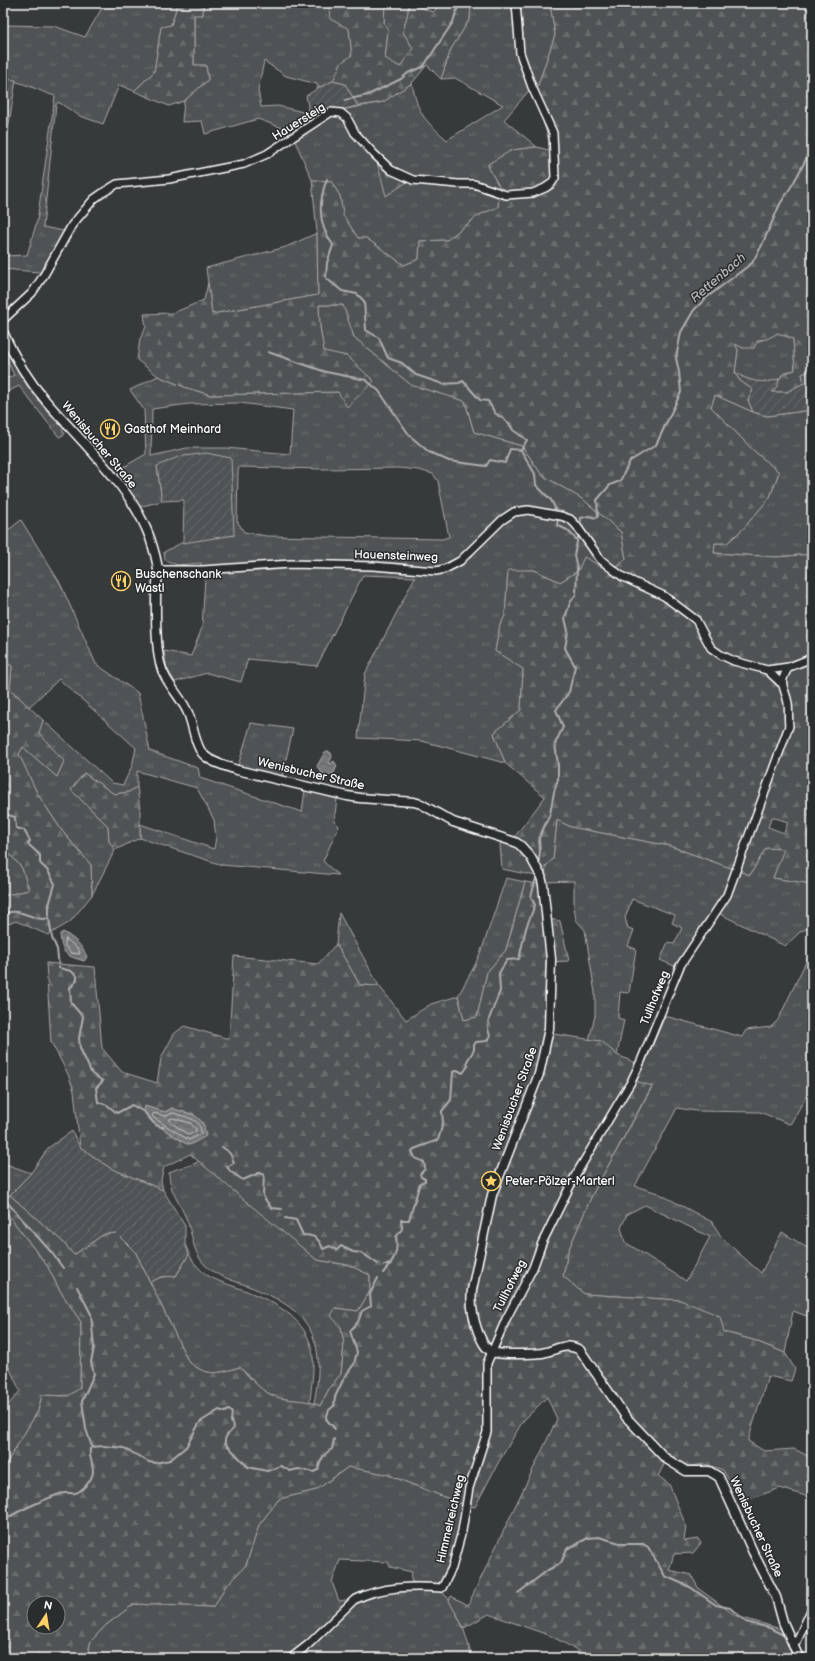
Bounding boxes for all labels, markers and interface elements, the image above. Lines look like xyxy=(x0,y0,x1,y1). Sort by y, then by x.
street label: Hauersteig xyxy=(270,100,328,144)
water label: Rettenbach xyxy=(687,250,749,306)
street label: Wenisbucher Straße xyxy=(58,398,140,492)
restaurant icon: Gasthof Meinhard xyxy=(99,418,121,440)
place label: Gasthof Meinhard xyxy=(124,422,221,437)
street label: Hauensteinweg xyxy=(354,547,438,565)
place label: Buschenschank Wastl xyxy=(135,567,221,596)
restaurant icon: Buschenschank Wastl xyxy=(110,570,132,592)
street label: Wenisbucher Straße xyxy=(256,754,366,794)
street label: Tullhofweg xyxy=(637,968,673,1027)
street label: Wenisbucher Straße xyxy=(489,1045,541,1153)
place icon: Peter-Pölzer-Marterl xyxy=(480,1170,502,1192)
place label: Peter-Pölzer-Marterl xyxy=(505,1174,615,1189)
street label: Tullhofweg xyxy=(490,1257,530,1315)
street label: Himmelreichweg xyxy=(434,1473,468,1565)
street label: Wenisbucher Straße xyxy=(726,1474,786,1580)
north arrow xyxy=(26,1595,66,1635)
text: N xyxy=(43,1598,53,1613)

